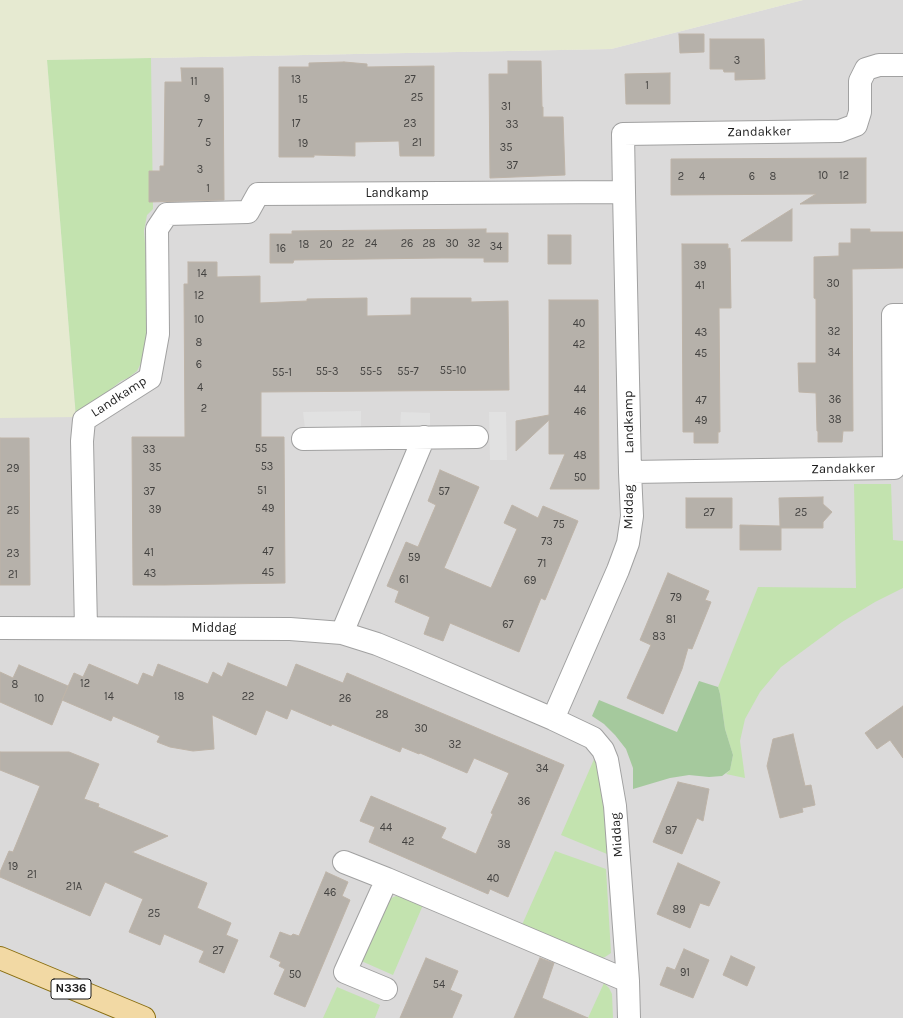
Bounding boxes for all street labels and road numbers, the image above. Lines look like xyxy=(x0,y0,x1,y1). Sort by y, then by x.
street label: Zandakker xyxy=(727,124,791,140)
street label: Landkamp xyxy=(365,185,429,201)
street label: Landkamp xyxy=(88,373,150,421)
street label: Landkamp xyxy=(621,390,637,454)
street label: Zandakker xyxy=(811,461,875,477)
street label: Middag xyxy=(621,484,637,530)
street label: Middag xyxy=(192,620,236,636)
street label: Middag xyxy=(608,812,626,858)
road number: N336 xyxy=(51,979,91,999)

